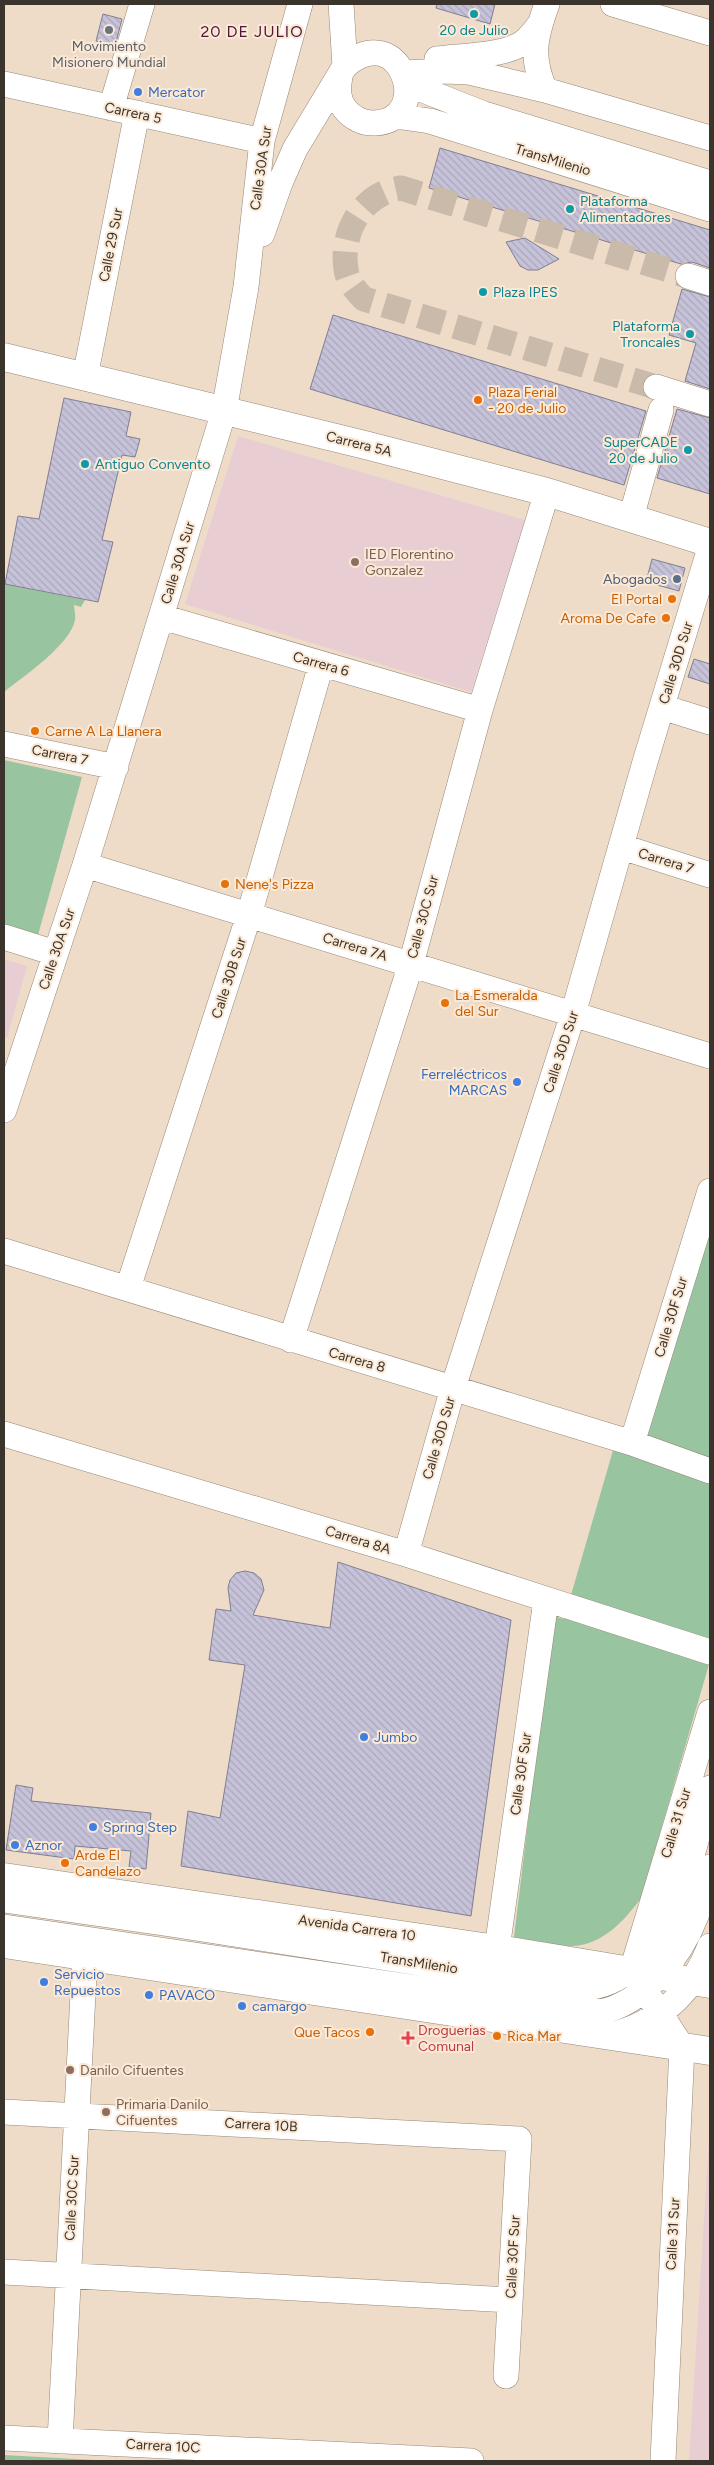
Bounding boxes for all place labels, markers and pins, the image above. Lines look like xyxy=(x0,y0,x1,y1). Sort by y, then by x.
marker: 20 de Julio xyxy=(468,8,480,20)
place label: 20 de Julio xyxy=(439,22,509,39)
marker: Movimiento Misionero Mundial xyxy=(103,24,115,36)
place label: Movimiento Misionero Mundial xyxy=(52,38,166,71)
place label: Mercator xyxy=(148,84,205,101)
marker: Mercator xyxy=(132,86,144,98)
place label: Plataforma Alimentadores xyxy=(580,193,671,226)
marker: Plataforma Alimentadores xyxy=(564,203,576,215)
place label: Plaza IPES xyxy=(493,284,558,301)
marker: Plaza IPES xyxy=(477,286,489,298)
place label: Plataforma Troncales xyxy=(612,318,680,351)
marker: Plataforma Troncales xyxy=(684,328,696,340)
place label: Plaza Ferial - 20 de Julio xyxy=(488,384,566,417)
marker: Plaza Ferial - 20 de Julio xyxy=(472,394,484,406)
place label: SuperCADE 20 de Julio xyxy=(603,434,678,467)
marker: SuperCADE 20 de Julio xyxy=(682,444,694,456)
place label: Antiguo Convento xyxy=(95,456,210,473)
marker: Antiguo Convento xyxy=(79,458,91,470)
place label: IED Florentino Gonzalez xyxy=(365,546,454,579)
marker: IED Florentino Gonzalez xyxy=(349,556,361,568)
place label: Abogados xyxy=(603,571,667,588)
marker: Abogados xyxy=(671,573,683,585)
place label: El Portal xyxy=(611,591,662,608)
marker: El Portal xyxy=(666,593,678,605)
place label: Aroma De Cafe xyxy=(560,610,656,627)
marker: Aroma De Cafe xyxy=(660,612,672,624)
place label: Carne A La Llanera xyxy=(45,723,162,740)
marker: Carne A La Llanera xyxy=(29,725,41,737)
place label: Nene's Pizza xyxy=(235,876,314,893)
marker: Nene's Pizza xyxy=(219,878,231,890)
place label: La Esmeralda del Sur xyxy=(455,987,538,1020)
marker: La Esmeralda del Sur xyxy=(439,997,451,1009)
place label: Ferreléctricos MARCAS xyxy=(421,1066,507,1099)
marker: Ferreléctricos MARCAS xyxy=(511,1076,523,1088)
place label: Jumbo xyxy=(374,1729,417,1746)
marker: Jumbo xyxy=(358,1731,370,1743)
place label: Spring Step xyxy=(103,1819,177,1836)
marker: Spring Step xyxy=(87,1821,99,1833)
place label: Aznor xyxy=(25,1837,62,1854)
marker: Aznor xyxy=(9,1839,21,1851)
place label: Arde El Candelazo xyxy=(75,1847,141,1880)
marker: Arde El Candelazo xyxy=(59,1857,71,1869)
place label: Servicio Repuestos xyxy=(54,1966,121,1999)
marker: Servicio Repuestos xyxy=(38,1976,50,1988)
place label: PAVACO xyxy=(159,1987,215,2004)
marker: PAVACO xyxy=(143,1989,155,2001)
place label: camargo xyxy=(252,1998,307,2015)
marker: camargo xyxy=(236,2000,248,2012)
place label: Droguerias Comunal xyxy=(418,2022,486,2055)
place label: Que Tacos xyxy=(294,2024,360,2041)
marker: Que Tacos xyxy=(364,2026,376,2038)
place label: Rica Mar xyxy=(507,2028,561,2045)
marker: Rica Mar xyxy=(491,2030,503,2042)
marker: Droguerias Comunal xyxy=(402,2032,414,2044)
place label: Danilo Cifuentes xyxy=(80,2062,184,2079)
marker: Danilo Cifuentes xyxy=(64,2064,76,2076)
place label: Primaria Danilo Cifuentes xyxy=(116,2096,209,2129)
marker: Primaria Danilo Cifuentes xyxy=(100,2106,112,2118)

